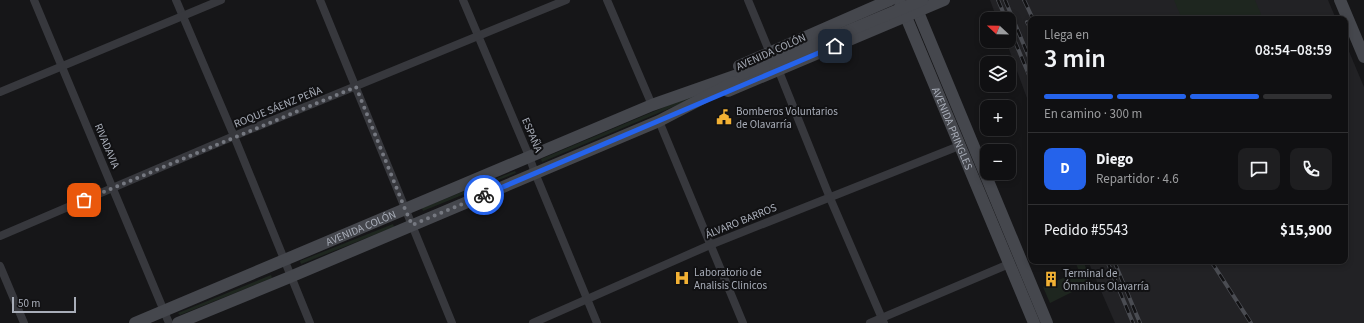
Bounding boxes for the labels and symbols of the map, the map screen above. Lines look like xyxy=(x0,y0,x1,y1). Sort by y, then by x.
north arrow xyxy=(980,12,1016,48)
pin xyxy=(818,29,852,63)
street label: AVENIDA COLÓN xyxy=(734,30,808,74)
street label: ROQUE SÁENZ PEÑA xyxy=(232,82,324,132)
street label: AVENIDA PRINGLES xyxy=(929,85,977,172)
place label: Bomberos Voluntarios de Olavarría xyxy=(736,104,838,132)
public building icon: Bomberos Voluntarios de Olavarría xyxy=(715,108,733,126)
street label: ESPAÑA xyxy=(518,115,546,155)
street label: RIVADAVIA xyxy=(91,121,123,171)
courier xyxy=(464,175,504,215)
pin xyxy=(67,183,101,217)
street label: ÁLVARO BARROS xyxy=(703,200,779,242)
street label: AVENIDA COLÓN xyxy=(323,206,398,249)
place label: Laboratorio de Analisis Clinicos xyxy=(694,265,767,293)
place label: Terminal de Ómnibus Olavarría xyxy=(1063,266,1149,294)
hospital icon: Laboratorio de Analisis Clinicos xyxy=(673,269,691,287)
building icon: Terminal de Ómnibus Olavarría xyxy=(1042,270,1060,288)
scale bar xyxy=(12,295,76,314)

